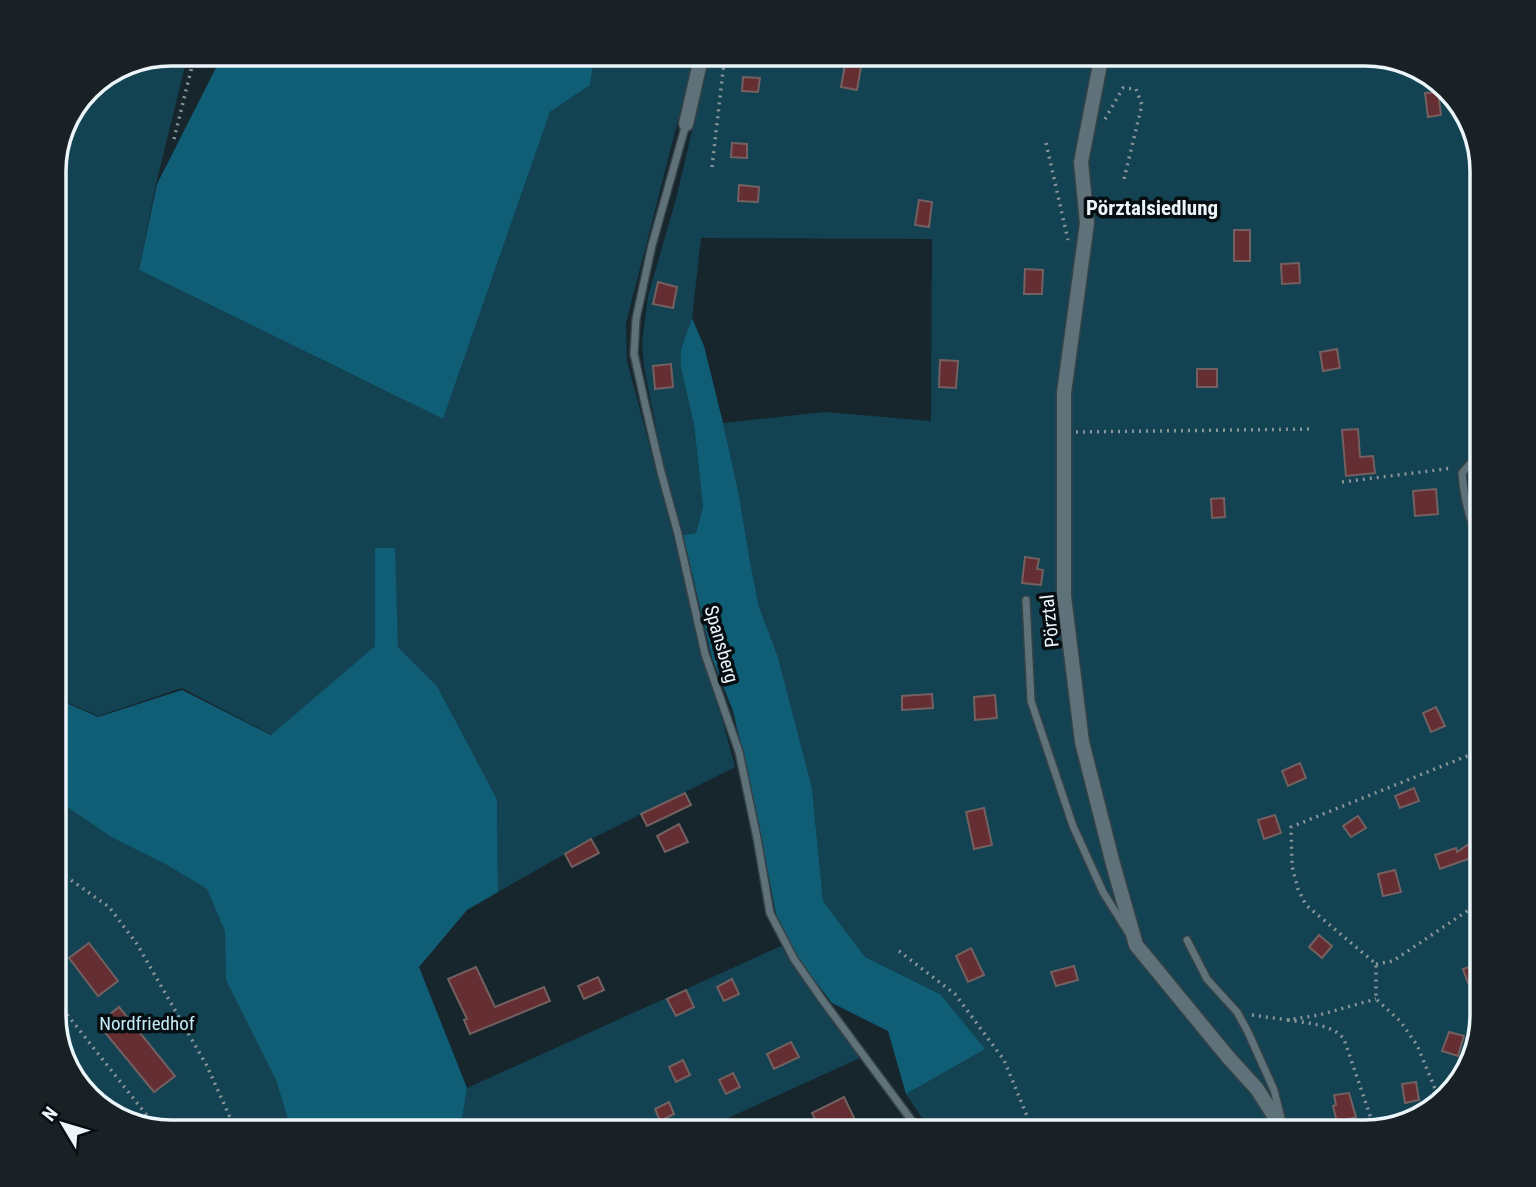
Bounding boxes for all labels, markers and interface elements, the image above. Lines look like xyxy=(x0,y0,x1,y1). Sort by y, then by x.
district label: Pörztalsiedlung xyxy=(1086,196,1218,220)
street label: Pörztal xyxy=(1035,593,1064,649)
street label: Spansberg xyxy=(700,603,744,685)
park label: Nordfriedhof xyxy=(99,1012,195,1035)
north arrow xyxy=(28,1089,98,1159)
text: N xyxy=(37,1102,63,1126)

